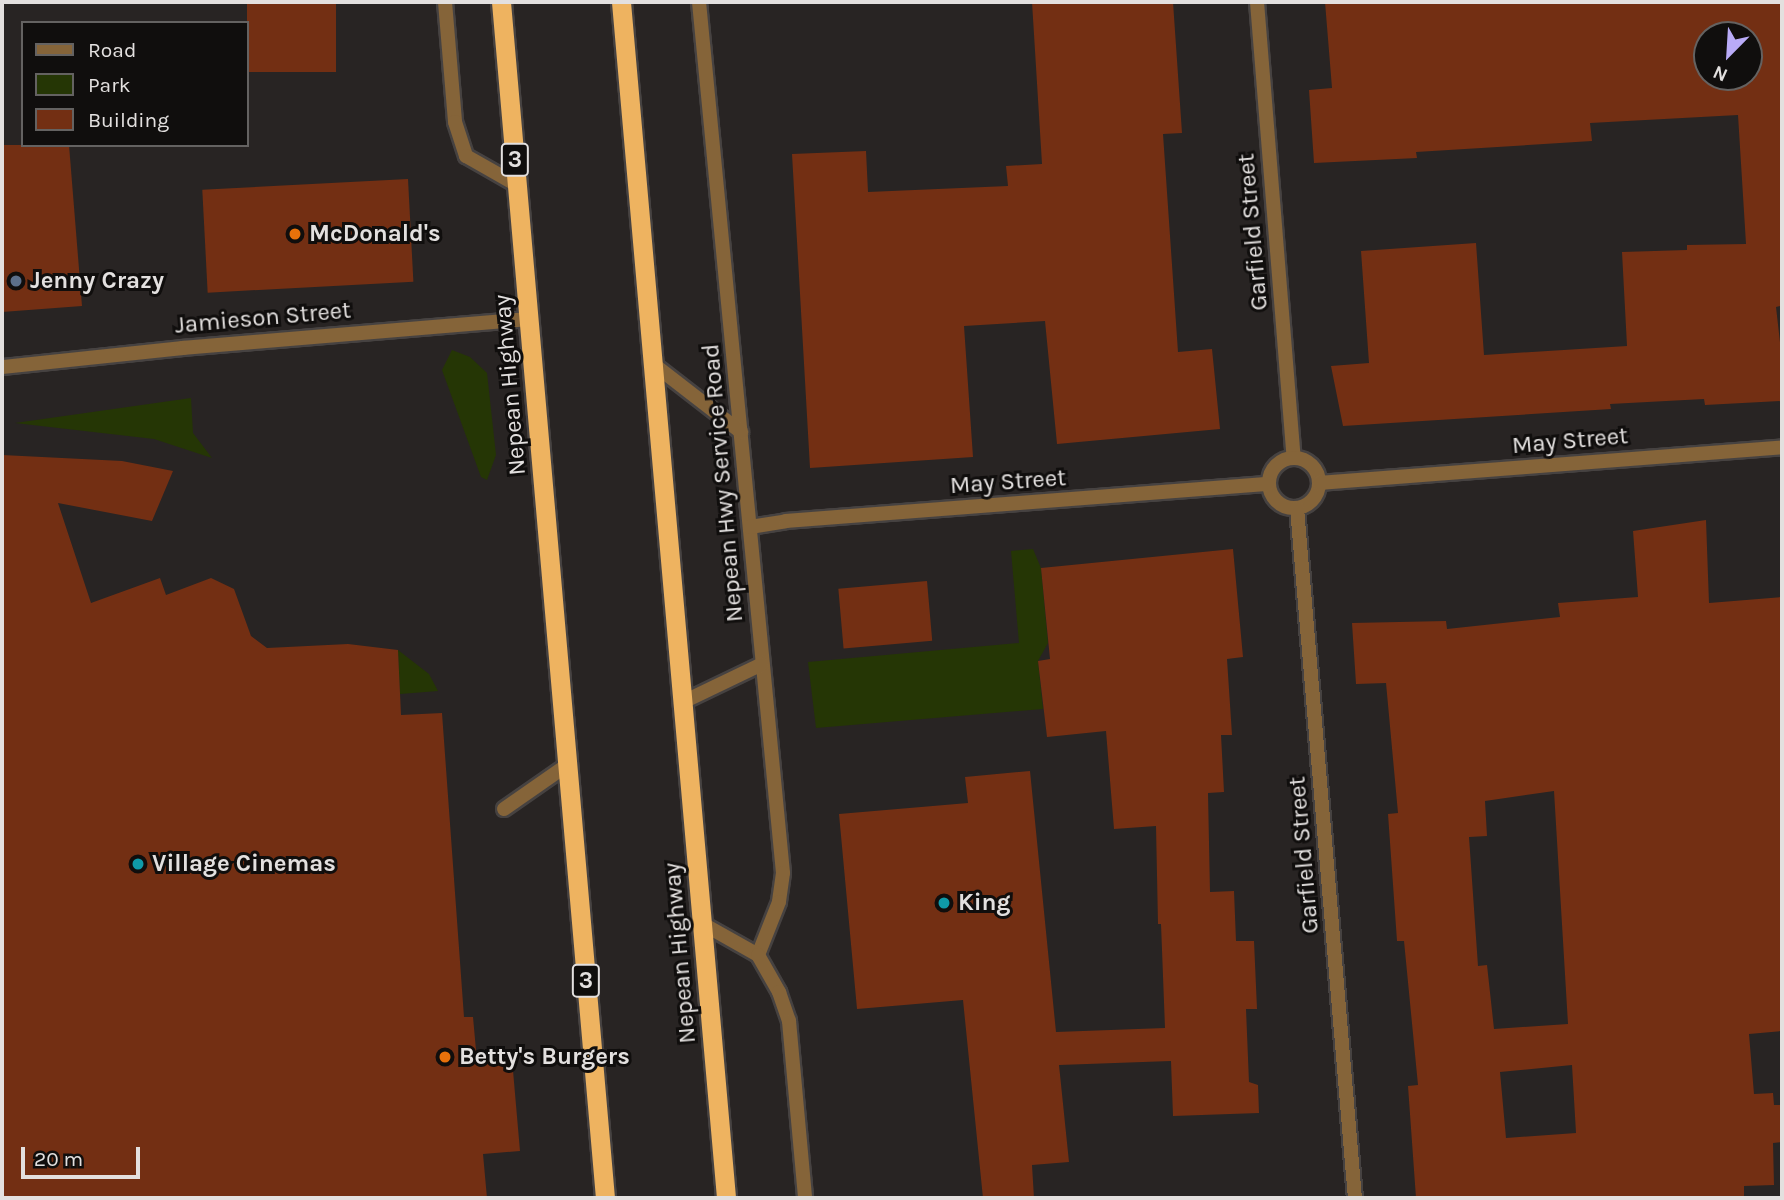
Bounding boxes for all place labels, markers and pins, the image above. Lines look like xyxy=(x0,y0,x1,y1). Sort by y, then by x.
place label: McDonald's xyxy=(309,220,441,248)
marker: McDonald's xyxy=(287,226,303,242)
place label: Jenny Crazy xyxy=(30,267,164,295)
marker: Jenny Crazy xyxy=(8,273,24,289)
place label: Village Cinemas xyxy=(152,850,336,878)
marker: Village Cinemas xyxy=(130,856,146,872)
place label: King xyxy=(958,889,1010,917)
marker: King xyxy=(936,895,952,911)
place label: Betty's Burgers xyxy=(459,1043,630,1071)
marker: Betty's Burgers xyxy=(437,1049,453,1065)

